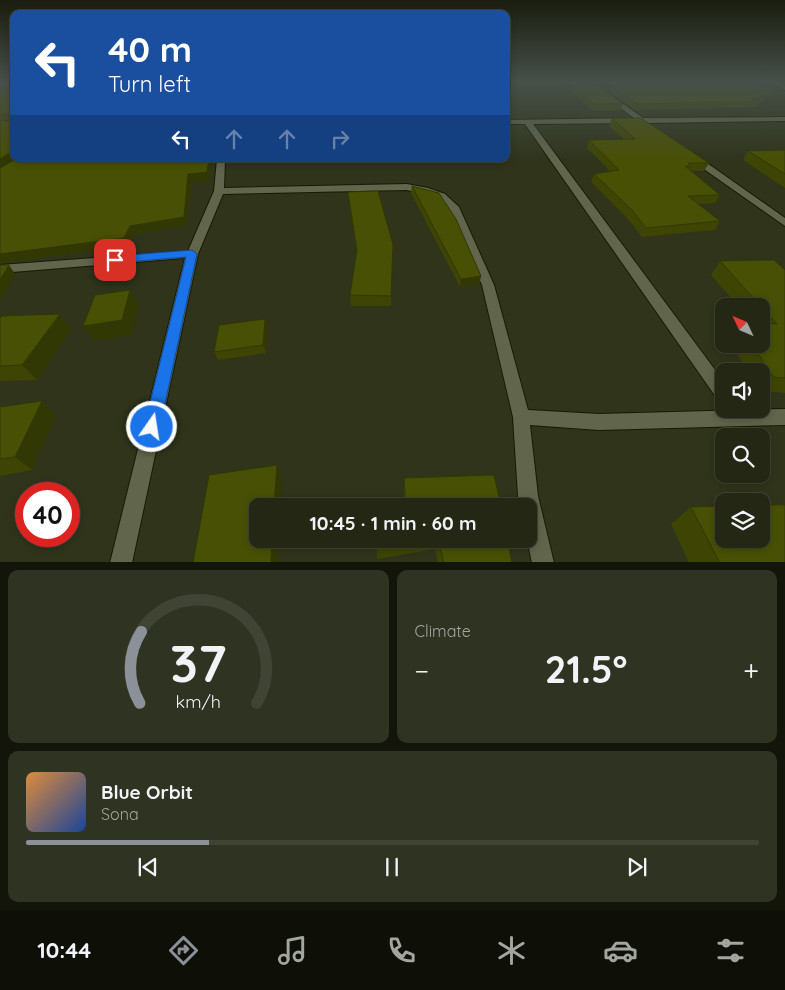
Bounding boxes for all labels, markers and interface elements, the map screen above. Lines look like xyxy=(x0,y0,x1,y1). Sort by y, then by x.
text: 40 m xyxy=(108,27,192,71)
icon: left xyxy=(25,30,90,95)
text: Turn left xyxy=(108,70,191,98)
icon: left xyxy=(167,125,195,153)
icon: ahead xyxy=(220,125,248,153)
icon: ahead xyxy=(273,125,301,153)
icon: right xyxy=(326,125,354,153)
pin xyxy=(94,239,136,281)
icon: arrive xyxy=(101,246,129,274)
north arrow xyxy=(715,298,770,352)
map controls xyxy=(715,298,770,548)
button: sound xyxy=(715,363,770,418)
position arrow xyxy=(125,400,177,452)
button: search xyxy=(715,428,770,483)
speed limit sign: 40 xyxy=(15,482,80,547)
button: layers xyxy=(715,493,770,548)
text: 10:45 · 1 min · 60 m xyxy=(309,511,477,535)
text: Climate xyxy=(415,621,471,641)
text: 37 xyxy=(170,630,226,695)
text: 21.5° xyxy=(545,645,627,693)
text: − xyxy=(415,653,429,688)
text: + xyxy=(743,653,759,688)
text: km/h xyxy=(176,690,221,712)
text: Blue Orbit xyxy=(101,780,193,804)
text: Sona xyxy=(101,804,139,824)
icon: previous xyxy=(134,853,162,881)
icon: pause xyxy=(378,853,406,881)
icon: next xyxy=(623,853,651,881)
icon: directions xyxy=(166,933,201,968)
icon: music xyxy=(275,933,310,968)
icon: phone xyxy=(384,933,419,968)
icon: climate xyxy=(494,933,529,968)
icon: car xyxy=(603,933,638,968)
icon: filters xyxy=(713,933,748,968)
text: 10:44 xyxy=(37,936,91,964)

